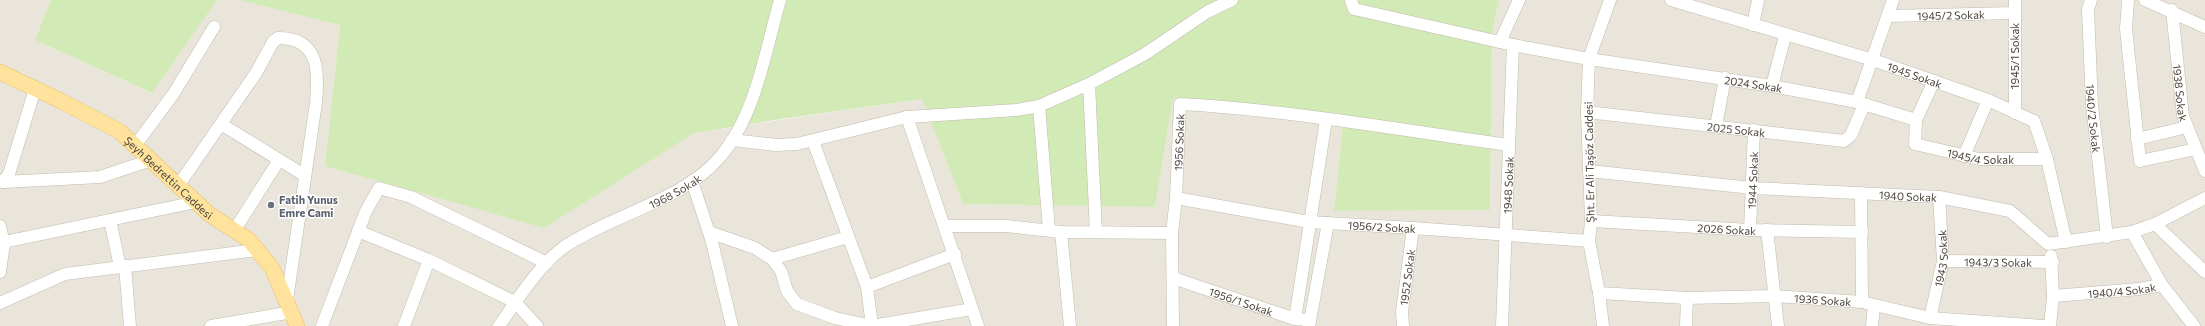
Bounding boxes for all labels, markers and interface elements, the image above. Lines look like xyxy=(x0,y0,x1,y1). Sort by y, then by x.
street label: 1945/2 Sokak xyxy=(1917,7,1985,22)
street label: 1945/1 Sokak xyxy=(2008,23,2021,89)
street label: 1945 Sokak xyxy=(1886,59,1944,90)
street label: 1938 Sokak xyxy=(2171,63,2191,123)
street label: 2024 Sokak xyxy=(1723,73,1784,94)
street label: 1940/2 Sokak xyxy=(2085,84,2104,153)
street label: Şht. Er Ali Taşöz Caddesi xyxy=(1581,101,1597,223)
street label: 1956 Sokak xyxy=(1171,113,1186,171)
street label: 2025 Sokak xyxy=(1706,119,1766,139)
street label: Şeyh Bedrettin Caddesi xyxy=(122,133,216,221)
street label: 1945/4 Sokak xyxy=(1946,145,2014,166)
street label: 1944 Sokak xyxy=(1744,151,1760,209)
street label: 1948 Sokak xyxy=(1500,156,1515,214)
street label: 1968 Sokak xyxy=(647,171,703,211)
street label: 1940 Sokak xyxy=(1879,188,1937,203)
place label: Fatih Yunus Emre Cami xyxy=(279,193,338,219)
marker: Fatih Yunus Emre Cami xyxy=(266,200,276,210)
street label: 1956/2 Sokak xyxy=(1347,218,1416,235)
street label: 2026 Sokak xyxy=(1697,221,1756,237)
street label: 1943 Sokak xyxy=(1931,230,1949,288)
street label: 1952 Sokak xyxy=(1396,248,1417,306)
street label: 1943/3 Sokak xyxy=(1964,255,2032,268)
street label: 1940/4 Sokak xyxy=(2087,280,2157,300)
street label: 1956/1 Sokak xyxy=(1208,284,1275,318)
street label: 1936 Sokak xyxy=(1794,291,1852,308)

